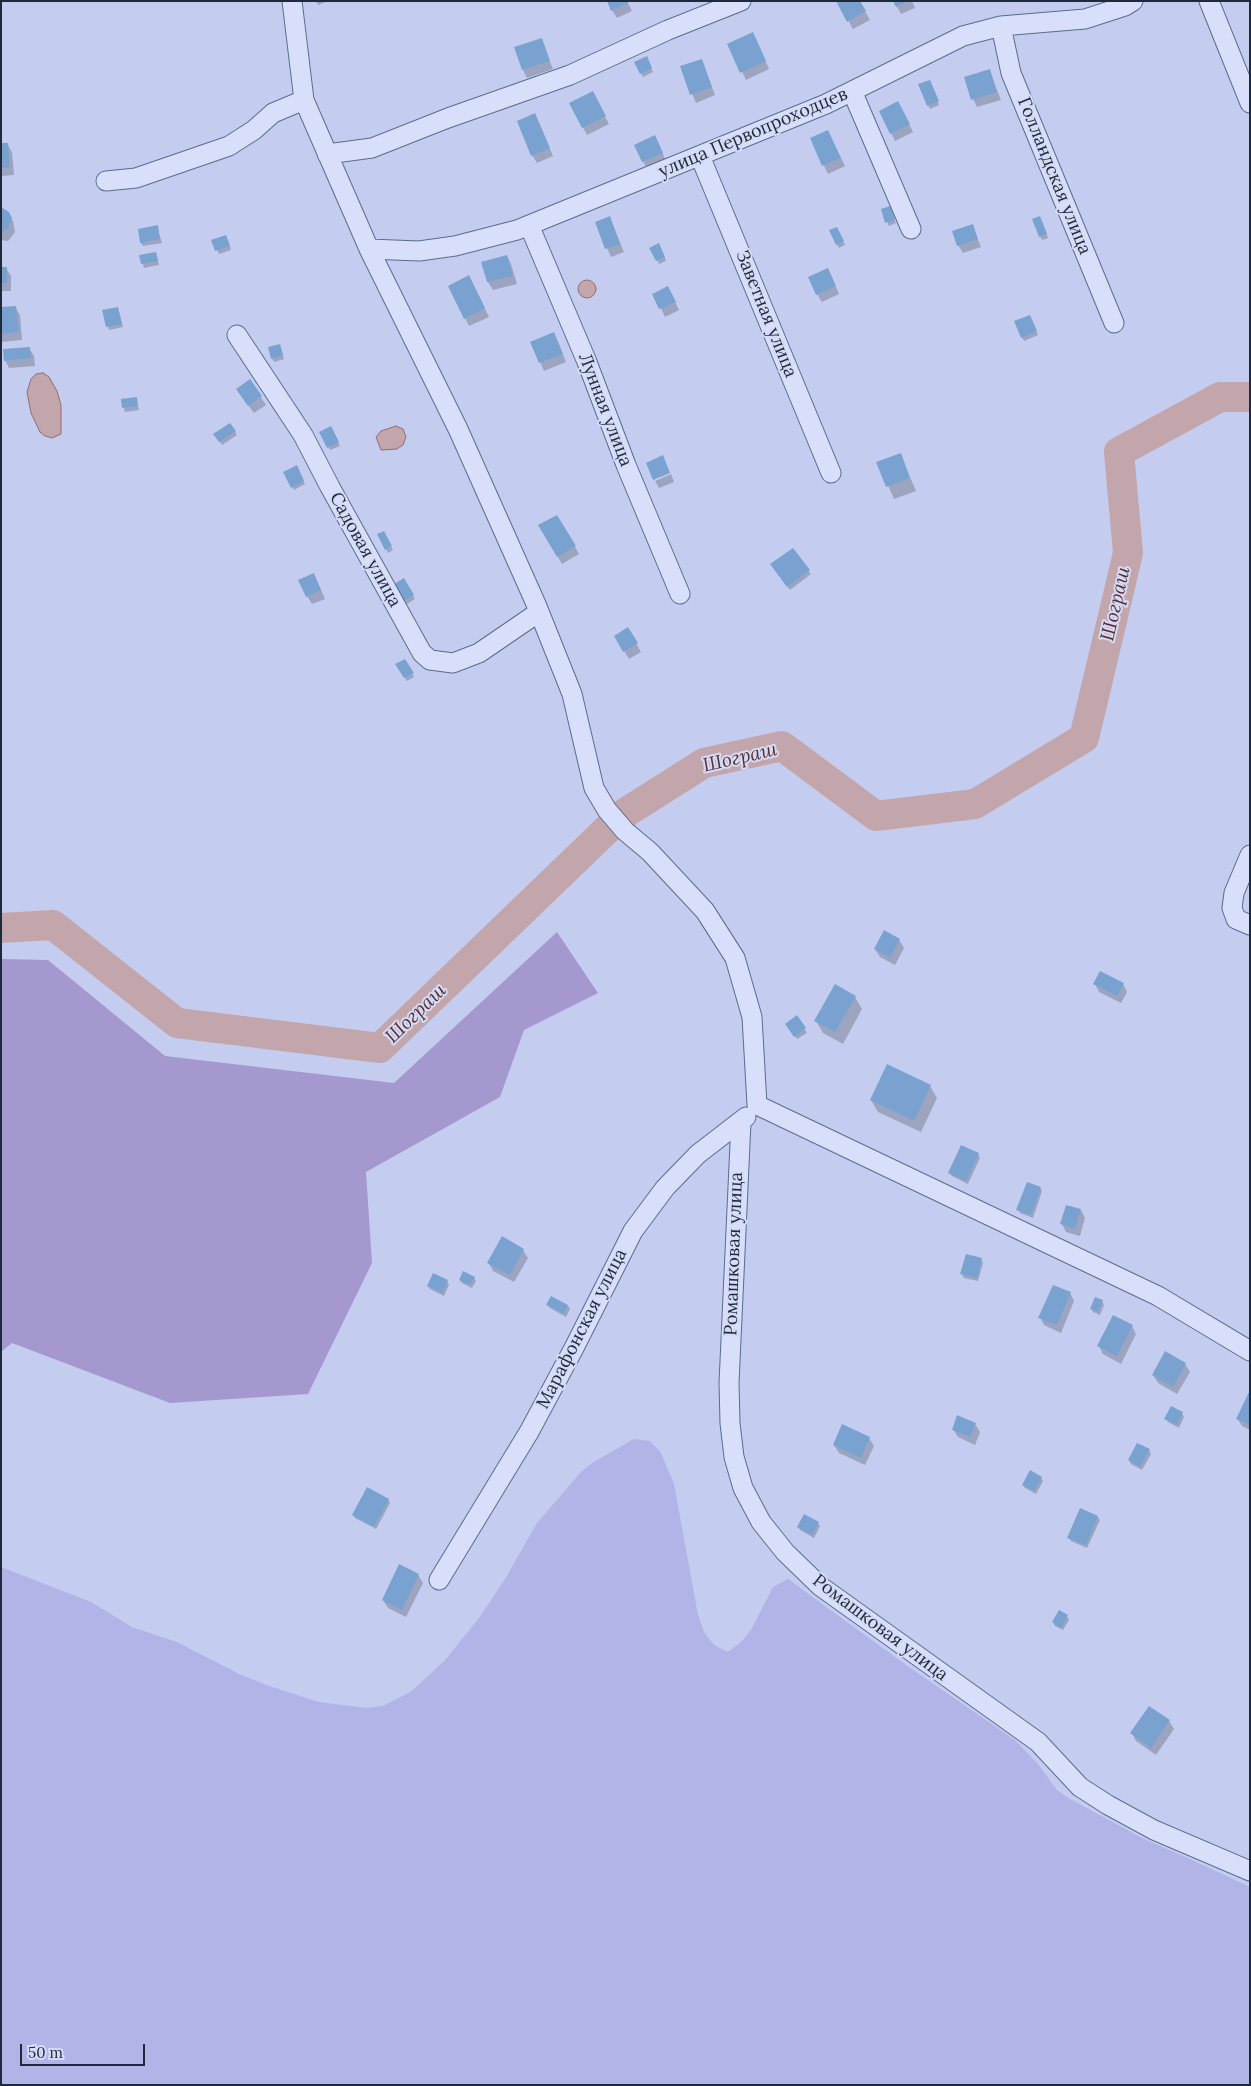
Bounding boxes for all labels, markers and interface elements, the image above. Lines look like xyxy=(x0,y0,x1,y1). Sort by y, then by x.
street label: улица Первопроходцев xyxy=(655,83,851,183)
street label: Голландская улица xyxy=(1013,94,1095,258)
street label: Заветная улица xyxy=(731,247,801,381)
street label: Лунная улица xyxy=(573,350,637,470)
street label: Садовая улица xyxy=(325,489,405,611)
water label: Шограш xyxy=(1096,565,1136,643)
water label: Шограш xyxy=(701,738,779,778)
water label: Шограш xyxy=(381,980,451,1048)
street label: Ромашковая улица xyxy=(720,1172,748,1336)
street label: Марафонская улица xyxy=(532,1246,632,1412)
street label: Ромашковая улица xyxy=(808,1570,952,1686)
scale bar xyxy=(22,2034,148,2066)
text: 50 m xyxy=(28,2043,63,2062)

